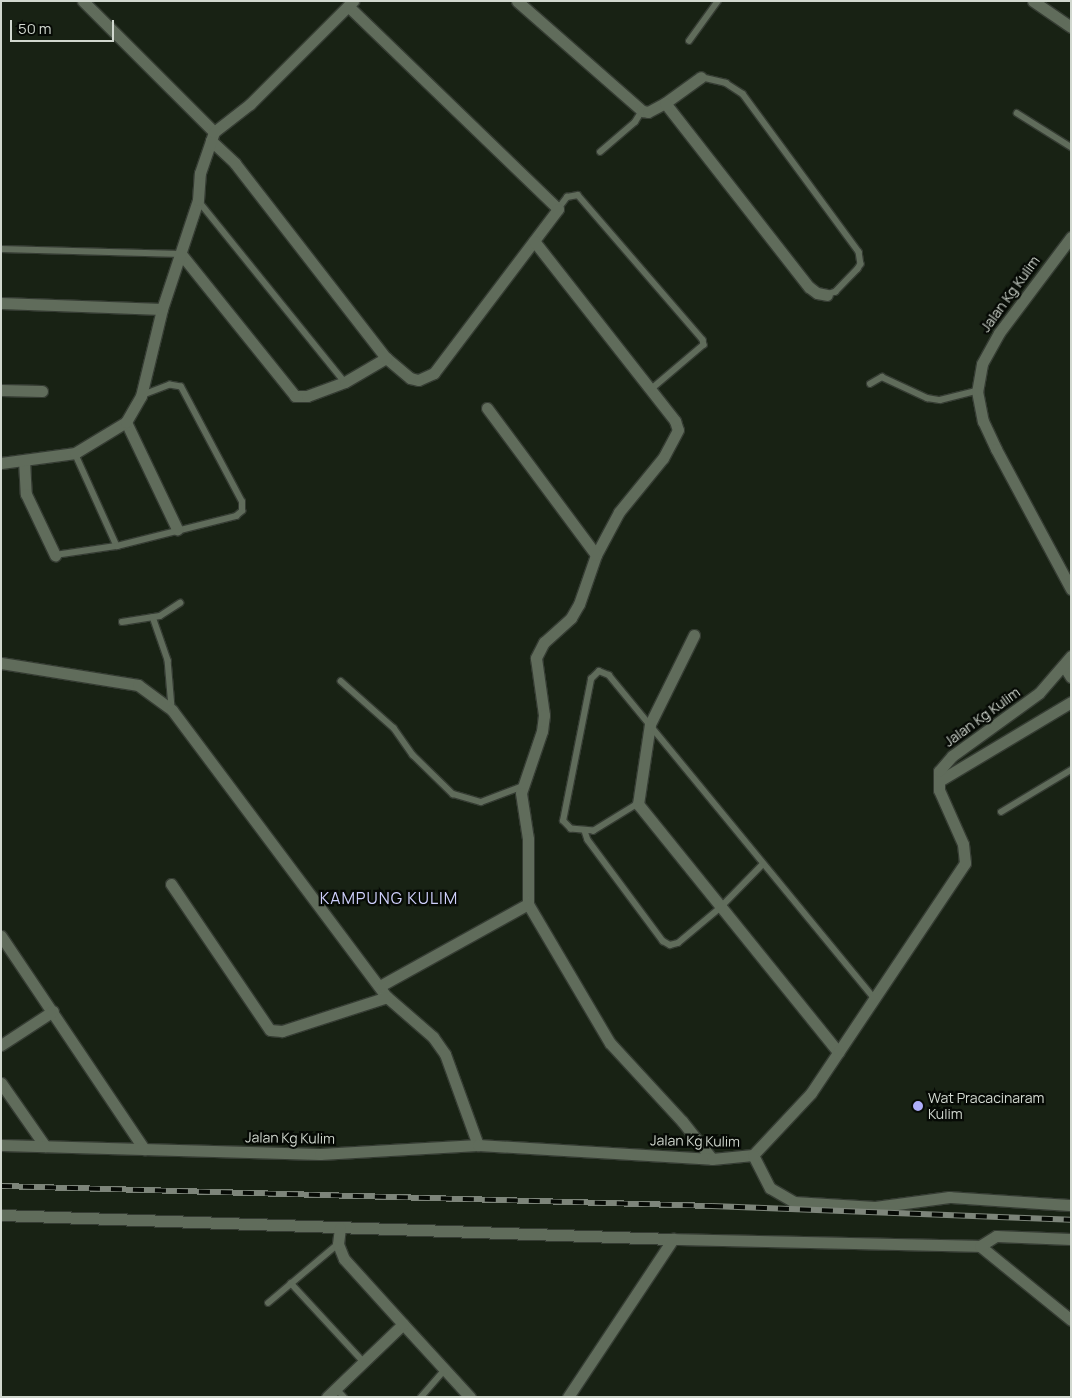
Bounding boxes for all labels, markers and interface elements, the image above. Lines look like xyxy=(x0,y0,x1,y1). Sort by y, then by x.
scale bar xyxy=(12,10,116,42)
text: 50 m xyxy=(18,18,52,39)
street label: Jalan Kg Kulim xyxy=(977,253,1043,335)
street label: Jalan Kg Kulim xyxy=(941,684,1023,750)
district label: KAMPUNG KULIM xyxy=(318,888,460,908)
place label: Wat Pracacinaram Kulim xyxy=(928,1090,1044,1122)
marker: Wat Pracacinaram Kulim xyxy=(912,1100,924,1112)
street label: Jalan Kg Kulim xyxy=(245,1129,335,1147)
street label: Jalan Kg Kulim xyxy=(650,1132,740,1150)

